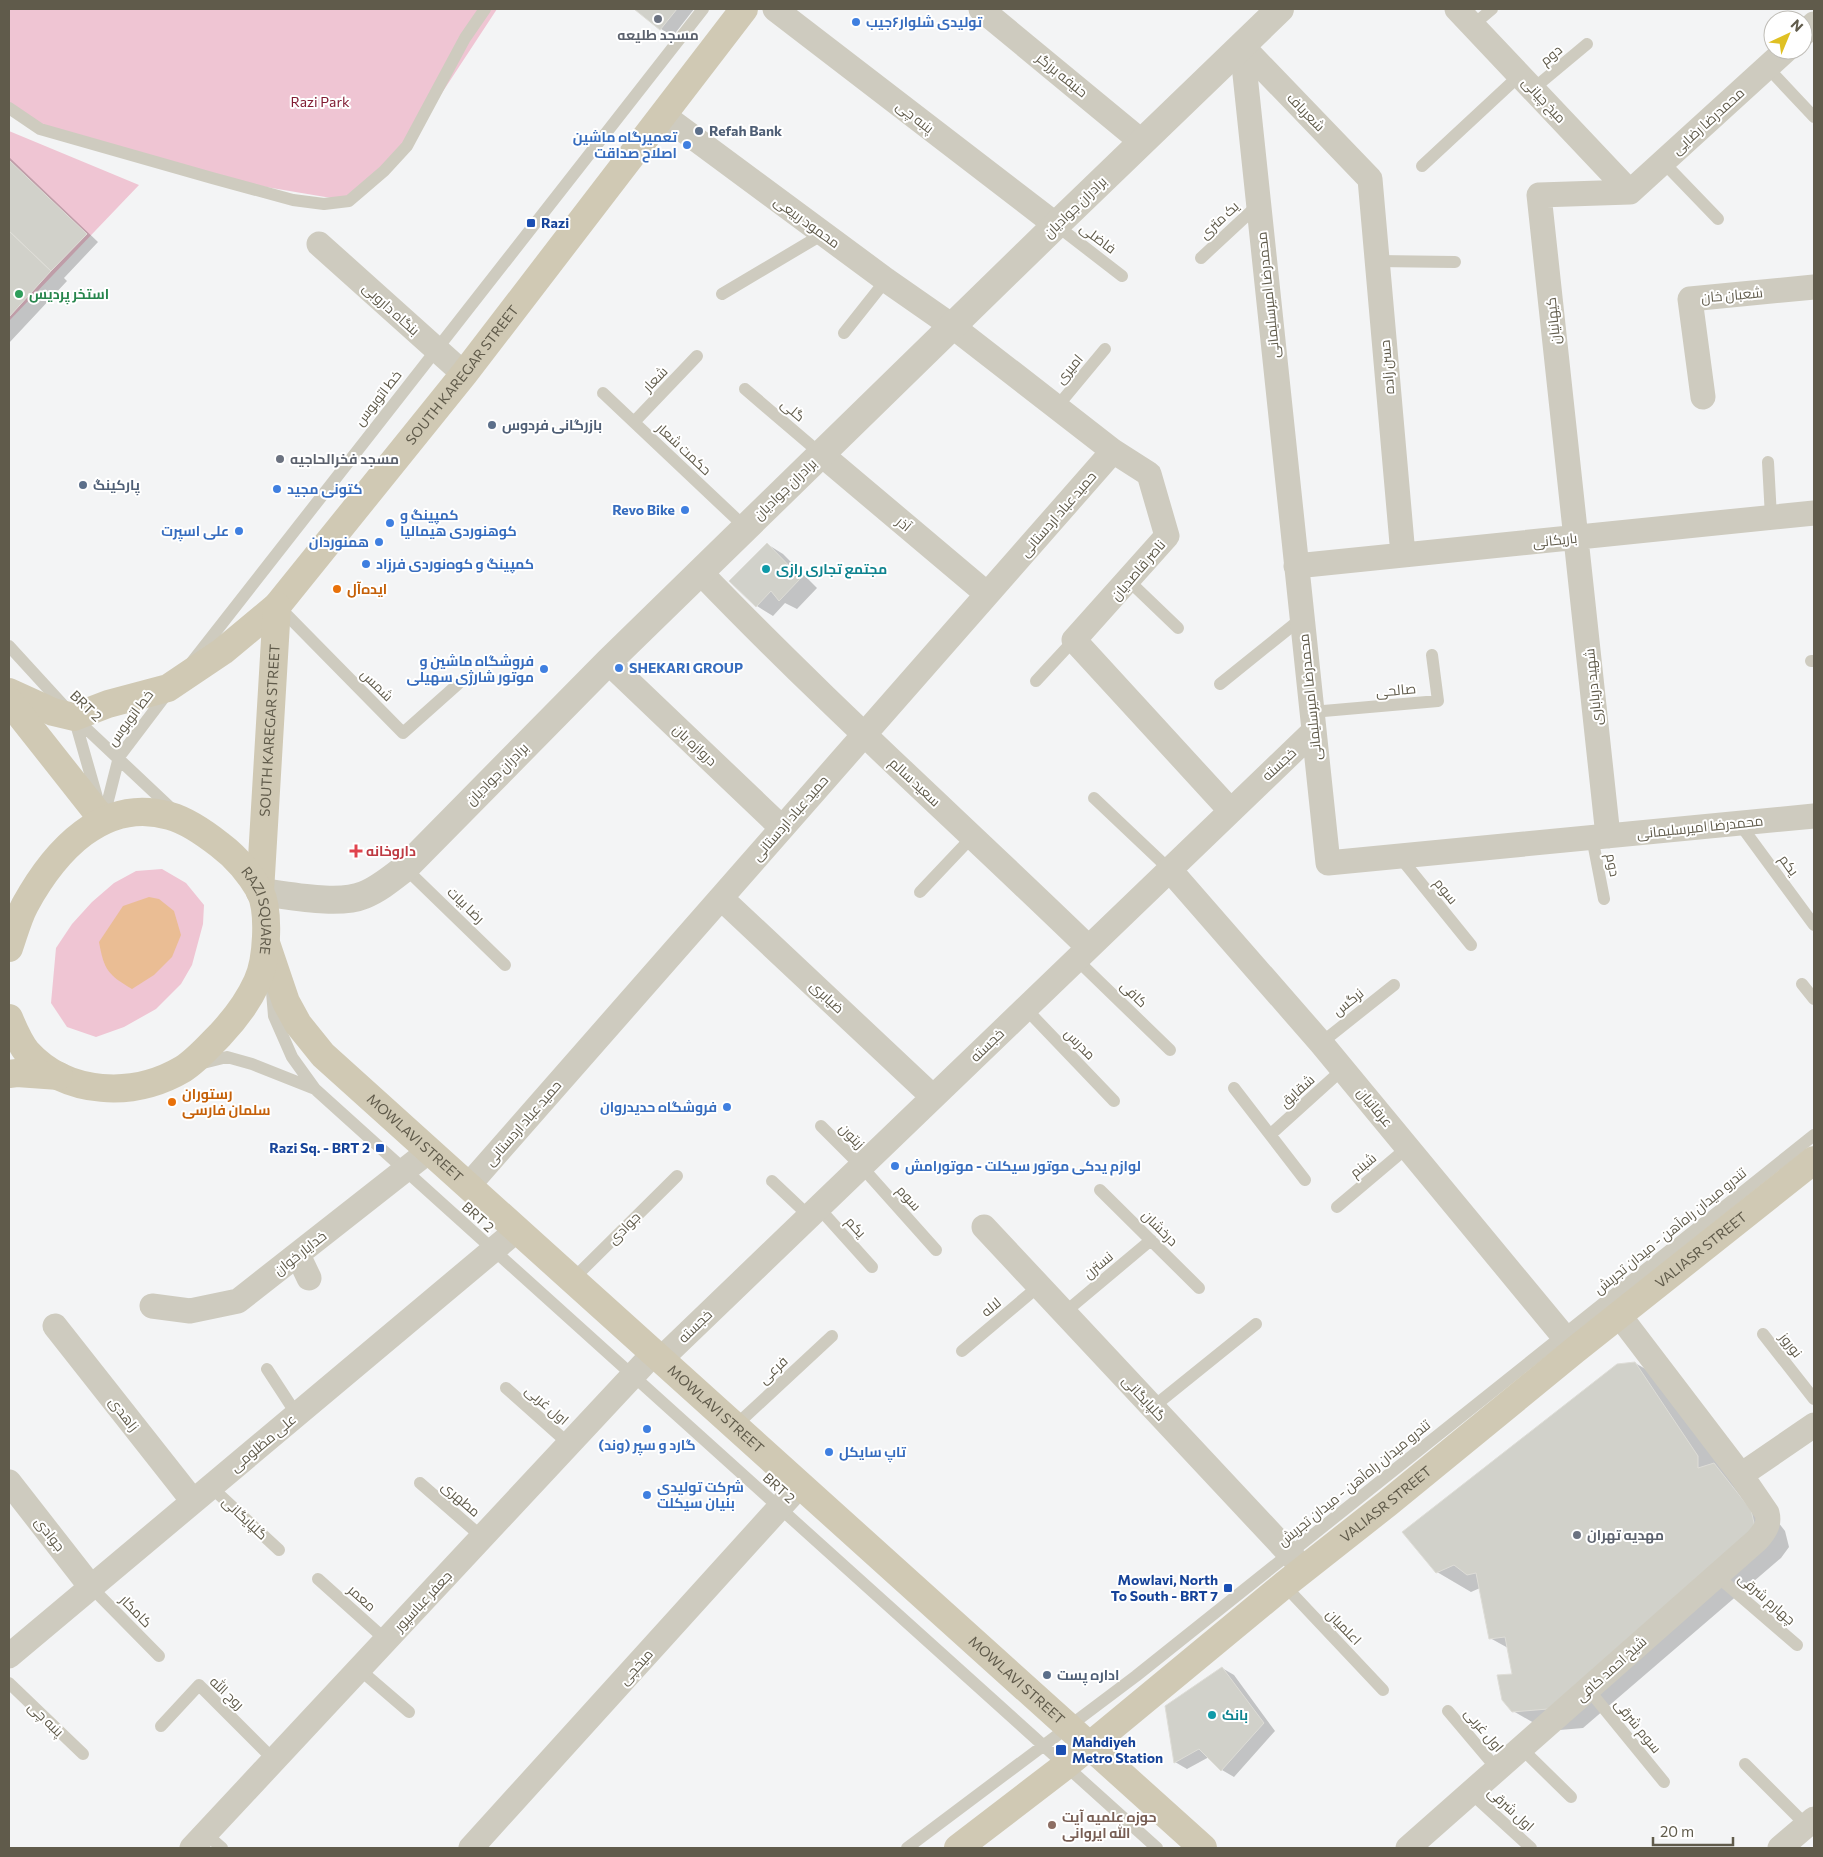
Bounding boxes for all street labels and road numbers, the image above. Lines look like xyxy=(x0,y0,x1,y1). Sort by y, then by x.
street label: دوم xyxy=(1536,41,1566,70)
street label: حنیفه برزگر xyxy=(1032,48,1091,100)
street label: میخ چیانی xyxy=(1517,73,1570,128)
street label: محمدرضا رضایی xyxy=(1668,84,1747,158)
street label: شعرباف xyxy=(1284,89,1329,134)
street label: پنبه چی xyxy=(892,97,938,138)
street label: برادران جوادیان xyxy=(1039,172,1110,241)
street label: محمود ربیعی xyxy=(771,192,844,251)
street label: یک متری xyxy=(1195,197,1242,242)
street label: فاضلی xyxy=(1077,219,1120,257)
street label: محمدرضا امیرسلیمانی xyxy=(1252,231,1283,359)
street label: بنگاه داروبی xyxy=(359,279,423,339)
street label: شعبان خان xyxy=(1700,283,1764,306)
street label: کیهانیان xyxy=(1542,297,1563,346)
street label: SOUTH KAREGAR STREET xyxy=(401,301,522,448)
street label: حسن زاده xyxy=(1376,339,1397,395)
street label: امیری xyxy=(1051,350,1086,387)
street label: شعار xyxy=(638,363,671,395)
street label: خط اتوبوس xyxy=(351,366,405,429)
street label: گلی xyxy=(778,395,809,425)
street label: حکمت شعار xyxy=(653,418,715,478)
street label: برادران جوادیان xyxy=(749,454,820,523)
street label: حمید عباد اردستانی xyxy=(1016,467,1099,560)
street label: آذر xyxy=(893,512,915,535)
street label: باریکانی xyxy=(1532,529,1578,550)
street label: ناصر قاصدیان xyxy=(1107,536,1168,603)
street label: محمدرضا امیرسلیمانی xyxy=(1294,633,1325,761)
street label: SOUTH KAREGAR STREET xyxy=(255,643,283,817)
street label: شهید دریاباری xyxy=(1580,648,1605,726)
street label: شمس xyxy=(358,665,397,704)
street label: صالحی xyxy=(1375,679,1417,700)
street label: BRT 2 xyxy=(67,686,106,725)
street label: خط اتوبوس xyxy=(103,686,156,749)
street label: دروازه بان xyxy=(670,720,721,769)
street label: برادران جوادیان xyxy=(462,739,531,808)
street label: خجسته xyxy=(1258,744,1299,784)
street label: سعید سالم xyxy=(885,754,944,811)
street label: حمید عباد اردستانی xyxy=(748,771,831,864)
street label: محمدرضا امیرسلیمانی xyxy=(1636,811,1764,842)
street label: یکم xyxy=(1774,851,1803,880)
street label: دوم xyxy=(1601,852,1624,878)
street label: RAZI SQUARE xyxy=(238,863,275,956)
street label: سوم xyxy=(1429,874,1462,908)
street label: رضا بیات xyxy=(444,883,488,926)
street label: ضیابری xyxy=(807,977,848,1017)
street label: کافی xyxy=(1117,977,1151,1011)
street label: نرگس xyxy=(1329,984,1367,1019)
street label: خجسته xyxy=(966,1024,1007,1065)
street label: مدرس xyxy=(1061,1024,1099,1063)
street label: شقایق xyxy=(1276,1071,1318,1111)
street label: حمید عباد اردستانی xyxy=(481,1076,564,1169)
street label: عرفانیان xyxy=(1354,1083,1397,1130)
street label: MOWLAVI STREET xyxy=(364,1090,467,1185)
street label: زیتون xyxy=(836,1119,869,1152)
street label: شبنم xyxy=(1346,1149,1381,1182)
street label: تندرو میدان راه‌آهن - میدان تجریش xyxy=(1590,1164,1750,1297)
street label: سوم xyxy=(892,1181,925,1215)
street label: BRT 2 xyxy=(459,1198,498,1236)
street label: درخشان xyxy=(1139,1206,1182,1249)
street label: جوادی xyxy=(604,1208,643,1247)
street label: VALIASR STREET xyxy=(1652,1208,1750,1291)
street label: یکم xyxy=(841,1213,870,1242)
street label: خدایار خوان xyxy=(270,1227,329,1278)
street label: نسترن xyxy=(1079,1247,1116,1282)
street label: لاله xyxy=(977,1293,1004,1320)
street label: خجسته xyxy=(674,1305,715,1346)
street label: نوروز xyxy=(1776,1328,1806,1360)
street label: فرعی xyxy=(755,1352,791,1387)
street label: MOWLAVI STREET xyxy=(665,1361,768,1456)
street label: گلپایگانی xyxy=(1118,1371,1170,1425)
street label: اول غربی xyxy=(521,1381,573,1429)
street label: زاهدی xyxy=(106,1393,143,1434)
street label: علی مظلومی xyxy=(226,1410,299,1475)
street label: تندرو میدان راه‌آهن - میدان تجریش xyxy=(1274,1416,1434,1549)
street label: VALIASR STREET xyxy=(1337,1462,1435,1545)
street label: BRT 2 xyxy=(760,1469,799,1507)
street label: مطهری xyxy=(439,1477,484,1520)
street label: گلپایگانی xyxy=(218,1492,272,1544)
street label: جوادی xyxy=(32,1513,69,1554)
street label: جعفر عباسپور xyxy=(390,1567,456,1637)
street label: چهارم شرقی xyxy=(1734,1569,1799,1629)
street label: معمر xyxy=(344,1580,380,1614)
street label: کامکار xyxy=(116,1590,156,1631)
street label: اعلمیان xyxy=(1323,1605,1366,1648)
street label: MOWLAVI STREET xyxy=(965,1632,1069,1727)
street label: شیخ احمد کافی xyxy=(1572,1632,1650,1706)
street label: میخچی xyxy=(615,1645,658,1689)
street label: روح الله xyxy=(206,1673,248,1713)
street label: سوم شرقی xyxy=(1610,1695,1665,1757)
street label: پنبه چی xyxy=(24,1698,68,1741)
street label: اول غربی xyxy=(1460,1704,1508,1756)
street label: اول شرقی xyxy=(1484,1783,1538,1835)

